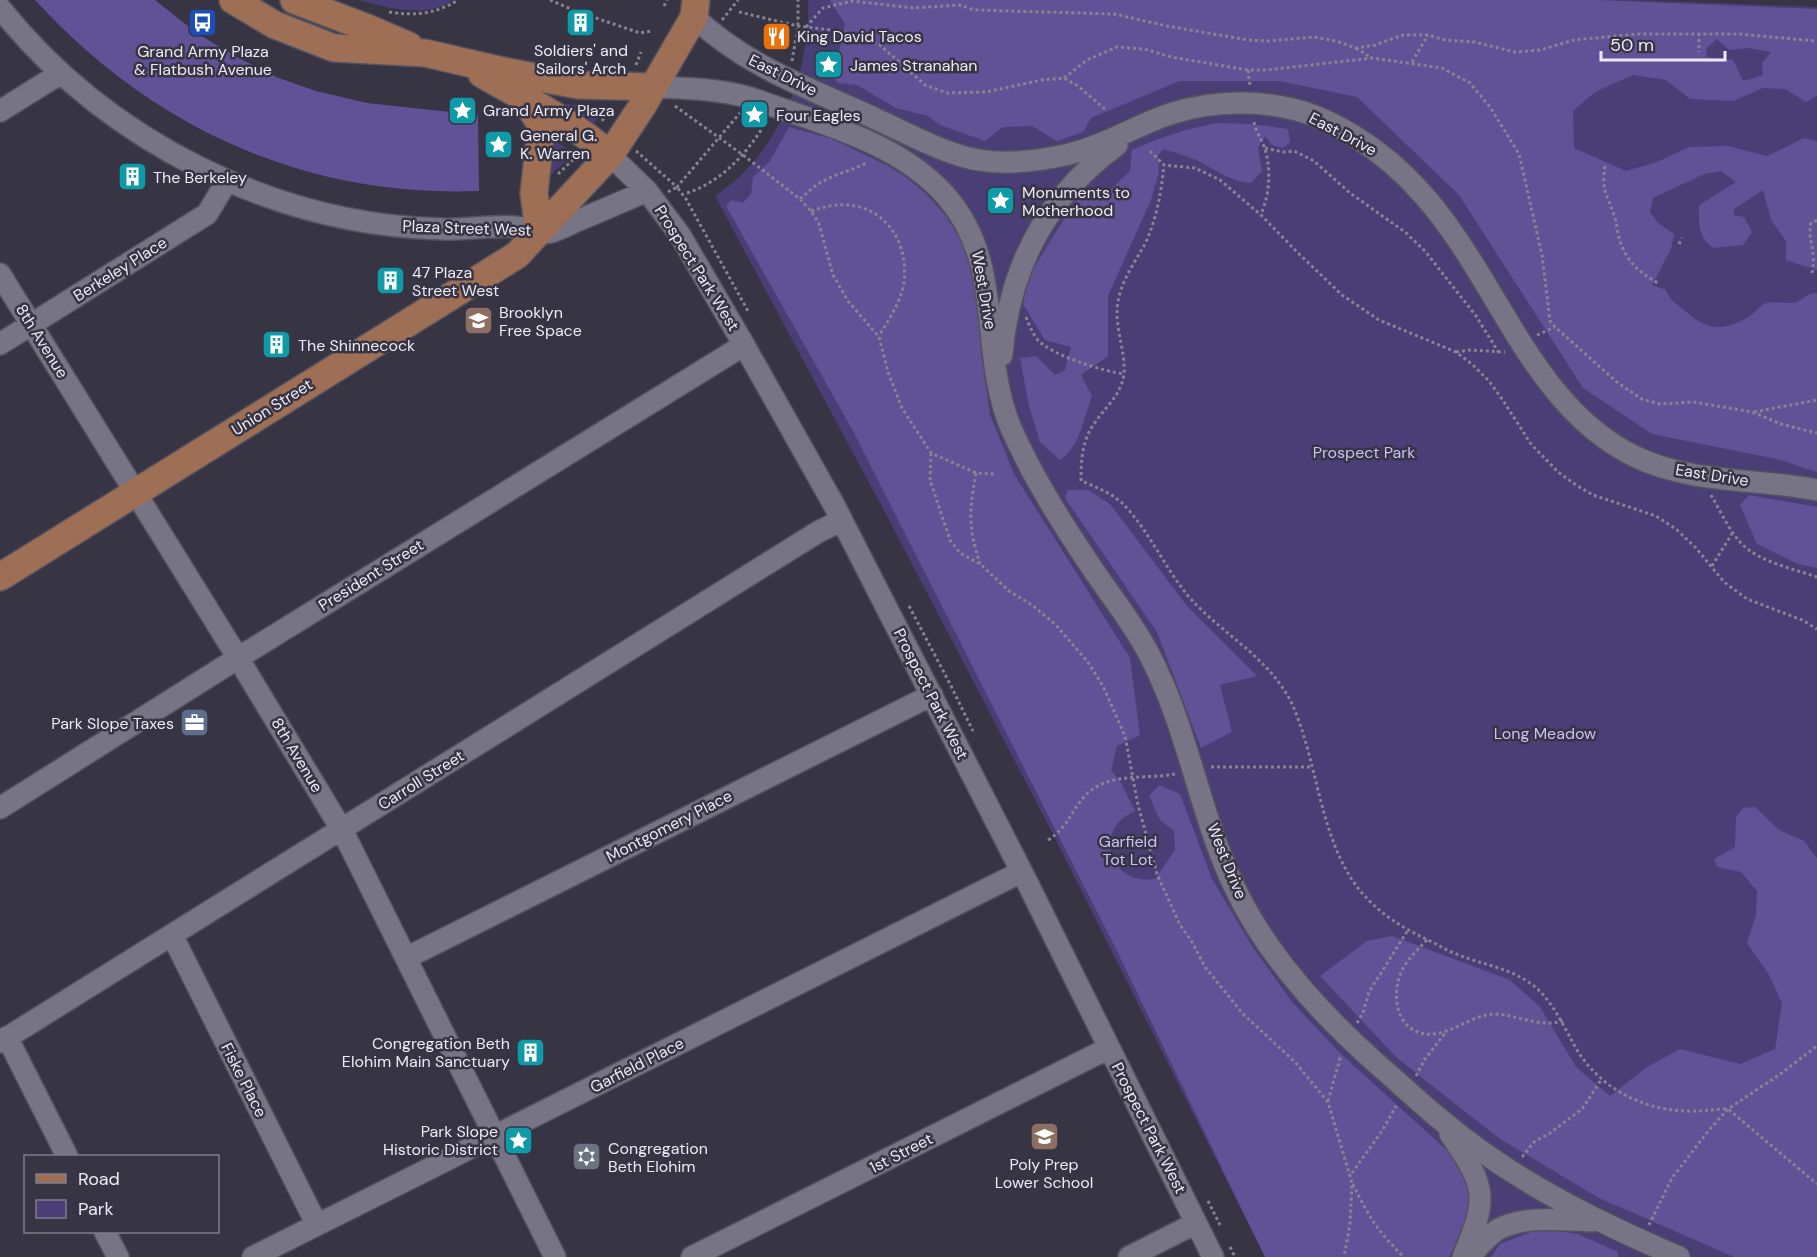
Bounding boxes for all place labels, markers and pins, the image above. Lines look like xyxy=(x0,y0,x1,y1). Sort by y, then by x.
building icon: Soldiers' and Sailors' Arch xyxy=(565,6,597,38)
bus stop icon: Grand Army Plaza & Flatbush Avenue xyxy=(187,7,219,39)
restaurant icon: King David Tacos xyxy=(760,20,792,52)
place label: King David Tacos xyxy=(797,26,922,47)
place label: Soldiers' and Sailors' Arch xyxy=(534,40,628,79)
place label: Grand Army Plaza & Flatbush Avenue xyxy=(134,41,272,80)
place icon: James Stranahan xyxy=(813,49,845,81)
place label: James Stranahan xyxy=(850,55,978,76)
place icon: Grand Army Plaza xyxy=(446,94,478,126)
place icon: Four Eagles xyxy=(739,99,771,131)
place label: Grand Army Plaza xyxy=(483,100,615,121)
place label: Four Eagles xyxy=(776,105,860,126)
place label: General G. K. Warren xyxy=(520,125,597,164)
place icon: General G. K. Warren xyxy=(483,128,515,160)
building icon: The Berkeley xyxy=(116,161,148,193)
place label: The Berkeley xyxy=(153,167,247,188)
place label: Monuments to Motherhood xyxy=(1022,182,1130,221)
place icon: Monuments to Motherhood xyxy=(985,185,1017,217)
place label: 47 Plaza Street West xyxy=(412,262,499,301)
building icon: 47 Plaza Street West xyxy=(375,265,407,297)
place label: Brooklyn Free Space xyxy=(499,302,582,341)
school or university icon: Brooklyn Free Space xyxy=(462,305,494,337)
building icon: The Shinnecock xyxy=(261,329,293,361)
place label: The Shinnecock xyxy=(298,335,415,356)
office icon: Park Slope Taxes xyxy=(179,707,211,739)
place label: Park Slope Taxes xyxy=(51,713,174,734)
place label: Congregation Beth Elohim Main Sanctuary xyxy=(342,1033,510,1072)
building icon: Congregation Beth Elohim Main Sanctuary xyxy=(515,1036,547,1068)
school or university icon: Poly Prep Lower School xyxy=(1028,1120,1060,1152)
place label: Park Slope Historic District xyxy=(383,1121,498,1160)
place icon: Park Slope Historic District xyxy=(503,1124,535,1156)
place label: Congregation Beth Elohim xyxy=(608,1138,708,1177)
synagogue icon: Congregation Beth Elohim xyxy=(571,1141,603,1173)
place label: Poly Prep Lower School xyxy=(995,1154,1093,1193)

